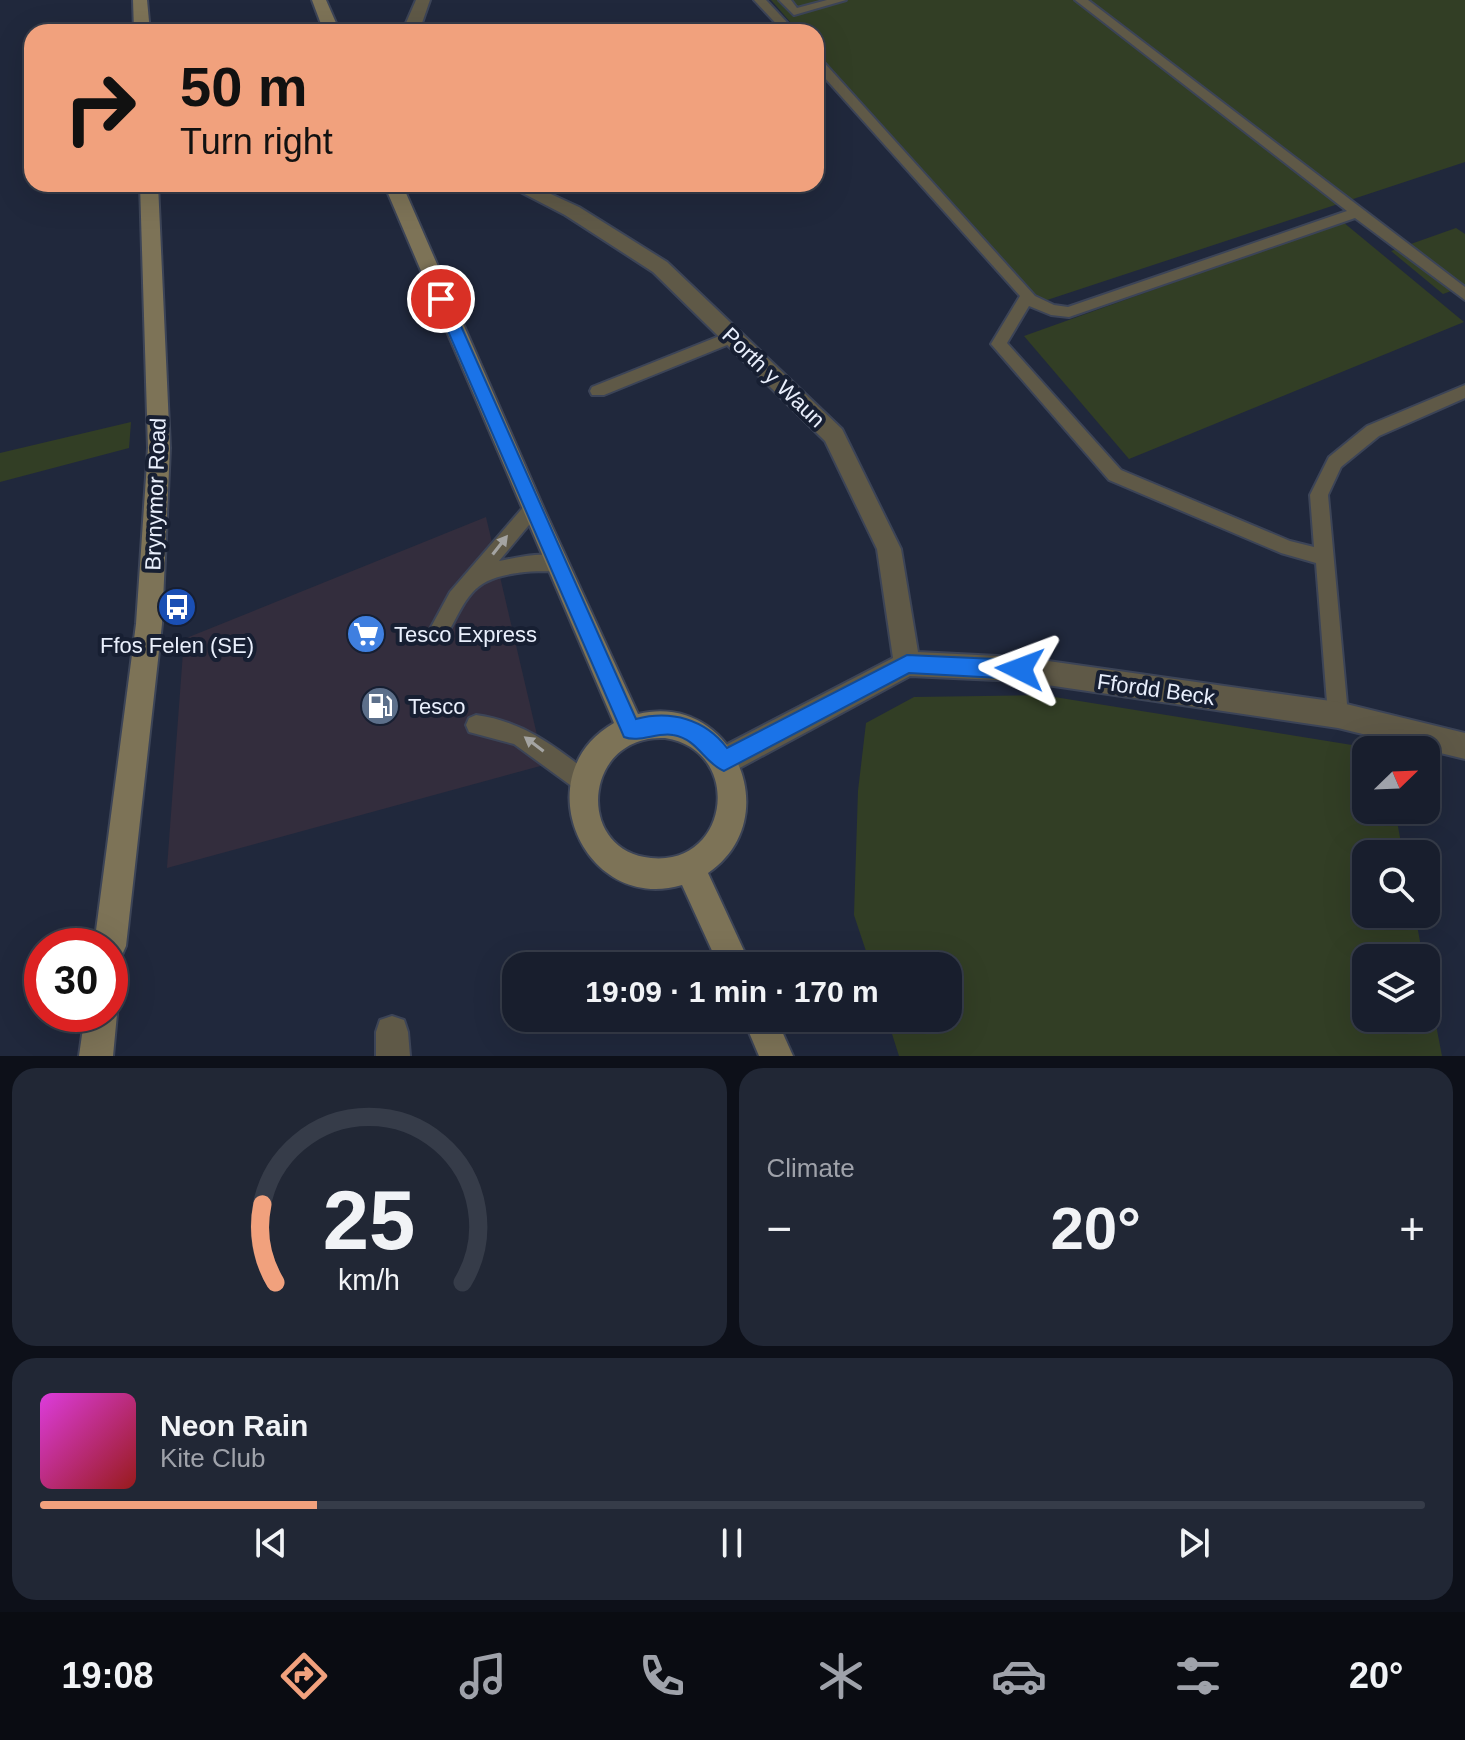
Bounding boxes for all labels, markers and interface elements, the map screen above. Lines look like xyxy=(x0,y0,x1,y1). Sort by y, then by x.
text: 50 m xyxy=(180,55,308,118)
icon: right xyxy=(48,56,152,160)
text: Turn right xyxy=(180,121,333,162)
pin xyxy=(407,265,475,333)
icon: arrive xyxy=(419,277,463,321)
street label: Porth y Waun xyxy=(717,322,830,432)
street label: Brynymor Road xyxy=(140,417,171,571)
one-way arrow xyxy=(491,535,507,555)
bus stop icon: Ffos Felen (SE) xyxy=(156,586,198,628)
supermarket icon: Tesco Express xyxy=(345,613,387,655)
place label: Tesco Express xyxy=(394,622,537,647)
position arrow xyxy=(978,627,1062,711)
place label: Ffos Felen (SE) xyxy=(100,633,254,658)
street label: Ffordd Beck xyxy=(1095,669,1217,710)
fuel station icon: Tesco xyxy=(359,685,401,727)
place label: Tesco xyxy=(408,694,465,719)
north arrow xyxy=(1352,736,1440,824)
map controls xyxy=(1352,736,1440,1032)
one-way arrow xyxy=(524,737,545,753)
button: search xyxy=(1352,840,1440,928)
speed limit sign: 30 xyxy=(24,928,128,1032)
button: layers xyxy=(1352,944,1440,1032)
text: 19:09 · 1 min · 170 m xyxy=(585,975,879,1008)
text: Climate xyxy=(767,1153,855,1183)
text: 25 xyxy=(323,1174,416,1267)
text: 20° xyxy=(1050,1195,1141,1262)
text: − xyxy=(767,1204,792,1253)
text: + xyxy=(1399,1204,1425,1253)
text: km/h xyxy=(338,1264,400,1296)
text: Neon Rain xyxy=(160,1409,308,1442)
text: Kite Club xyxy=(160,1443,266,1473)
icon: previous xyxy=(249,1521,293,1565)
icon: pause xyxy=(710,1521,754,1565)
icon: next xyxy=(1172,1521,1216,1565)
icon: directions xyxy=(276,1648,332,1704)
icon: music xyxy=(455,1648,511,1704)
icon: phone xyxy=(634,1648,690,1704)
icon: climate xyxy=(813,1648,869,1704)
icon: car xyxy=(991,1648,1047,1704)
icon: filters xyxy=(1170,1648,1226,1704)
text: 19:08 xyxy=(61,1655,153,1696)
text: 20° xyxy=(1349,1655,1404,1696)

